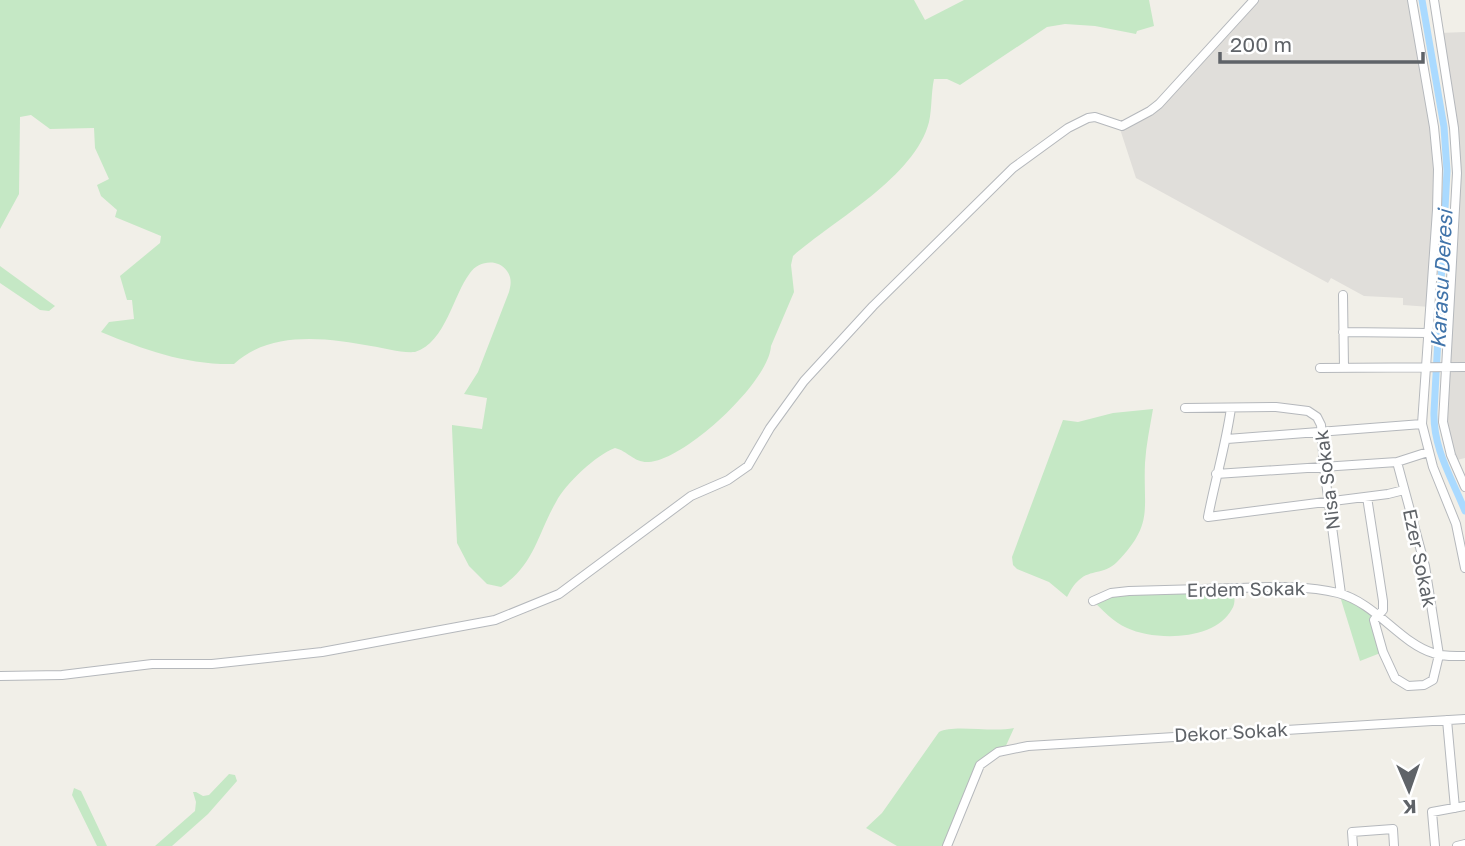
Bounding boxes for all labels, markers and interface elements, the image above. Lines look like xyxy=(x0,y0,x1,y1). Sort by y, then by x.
scale bar xyxy=(1220,21,1423,65)
text: 200 m xyxy=(1230,31,1292,57)
water label: Karasu Deresi xyxy=(1424,207,1458,349)
street label: Nisa Sokak xyxy=(1309,428,1344,531)
street label: Ezer Sokak xyxy=(1399,507,1442,609)
street label: Erdem Sokak xyxy=(1186,576,1306,601)
street label: Dekor Sokak xyxy=(1174,717,1289,746)
north arrow xyxy=(1374,755,1444,825)
text: K xyxy=(1402,796,1417,819)

